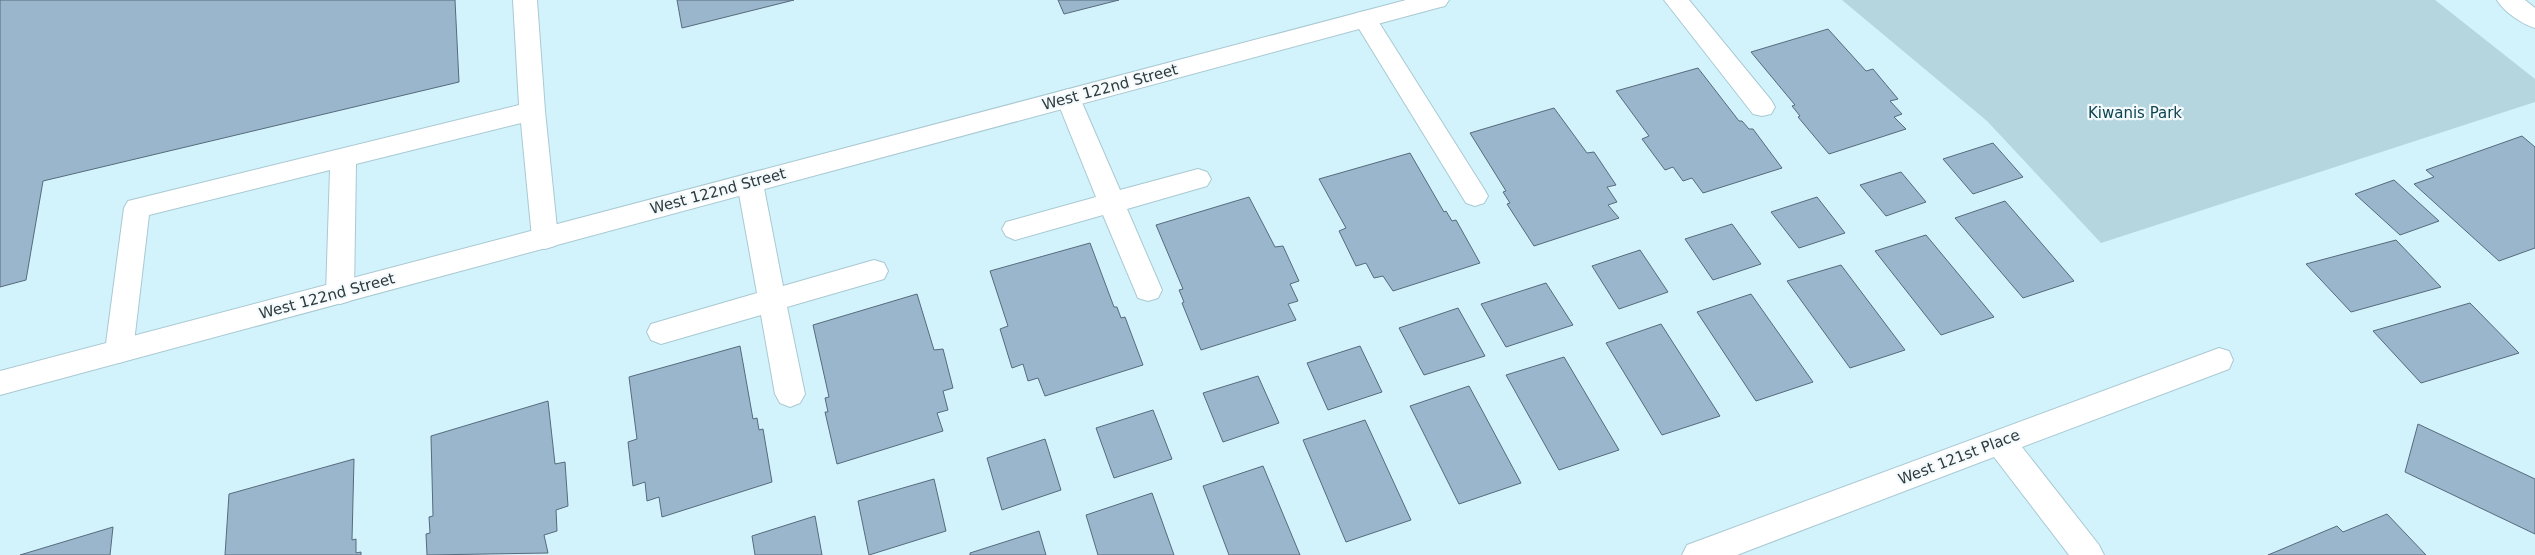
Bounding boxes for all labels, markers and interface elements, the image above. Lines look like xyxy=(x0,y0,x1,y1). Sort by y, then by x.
street label: West 122nd Street xyxy=(1040,60,1180,114)
park label: Kiwanis Park xyxy=(2088,104,2182,122)
street label: West 122nd Street xyxy=(648,164,788,218)
street label: West 122nd Street xyxy=(257,269,397,323)
street label: West 121st Place xyxy=(1896,426,2022,488)

